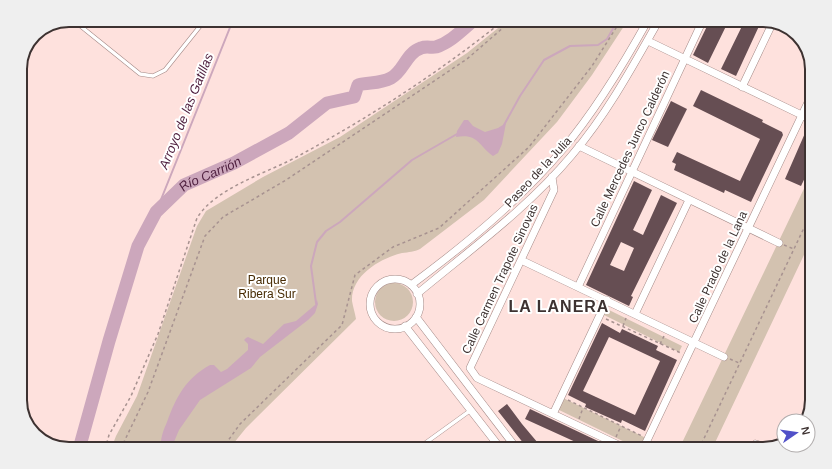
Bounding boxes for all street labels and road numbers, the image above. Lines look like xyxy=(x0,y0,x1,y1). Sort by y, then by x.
street label: Calle Mercedes Junco Calderón xyxy=(588,69,672,229)
street label: Paseo de la Julia xyxy=(502,134,575,210)
street label: Calle Carmen Trapote Sinovas xyxy=(459,202,541,356)
street label: Calle Prado de la Lana xyxy=(686,208,750,325)

